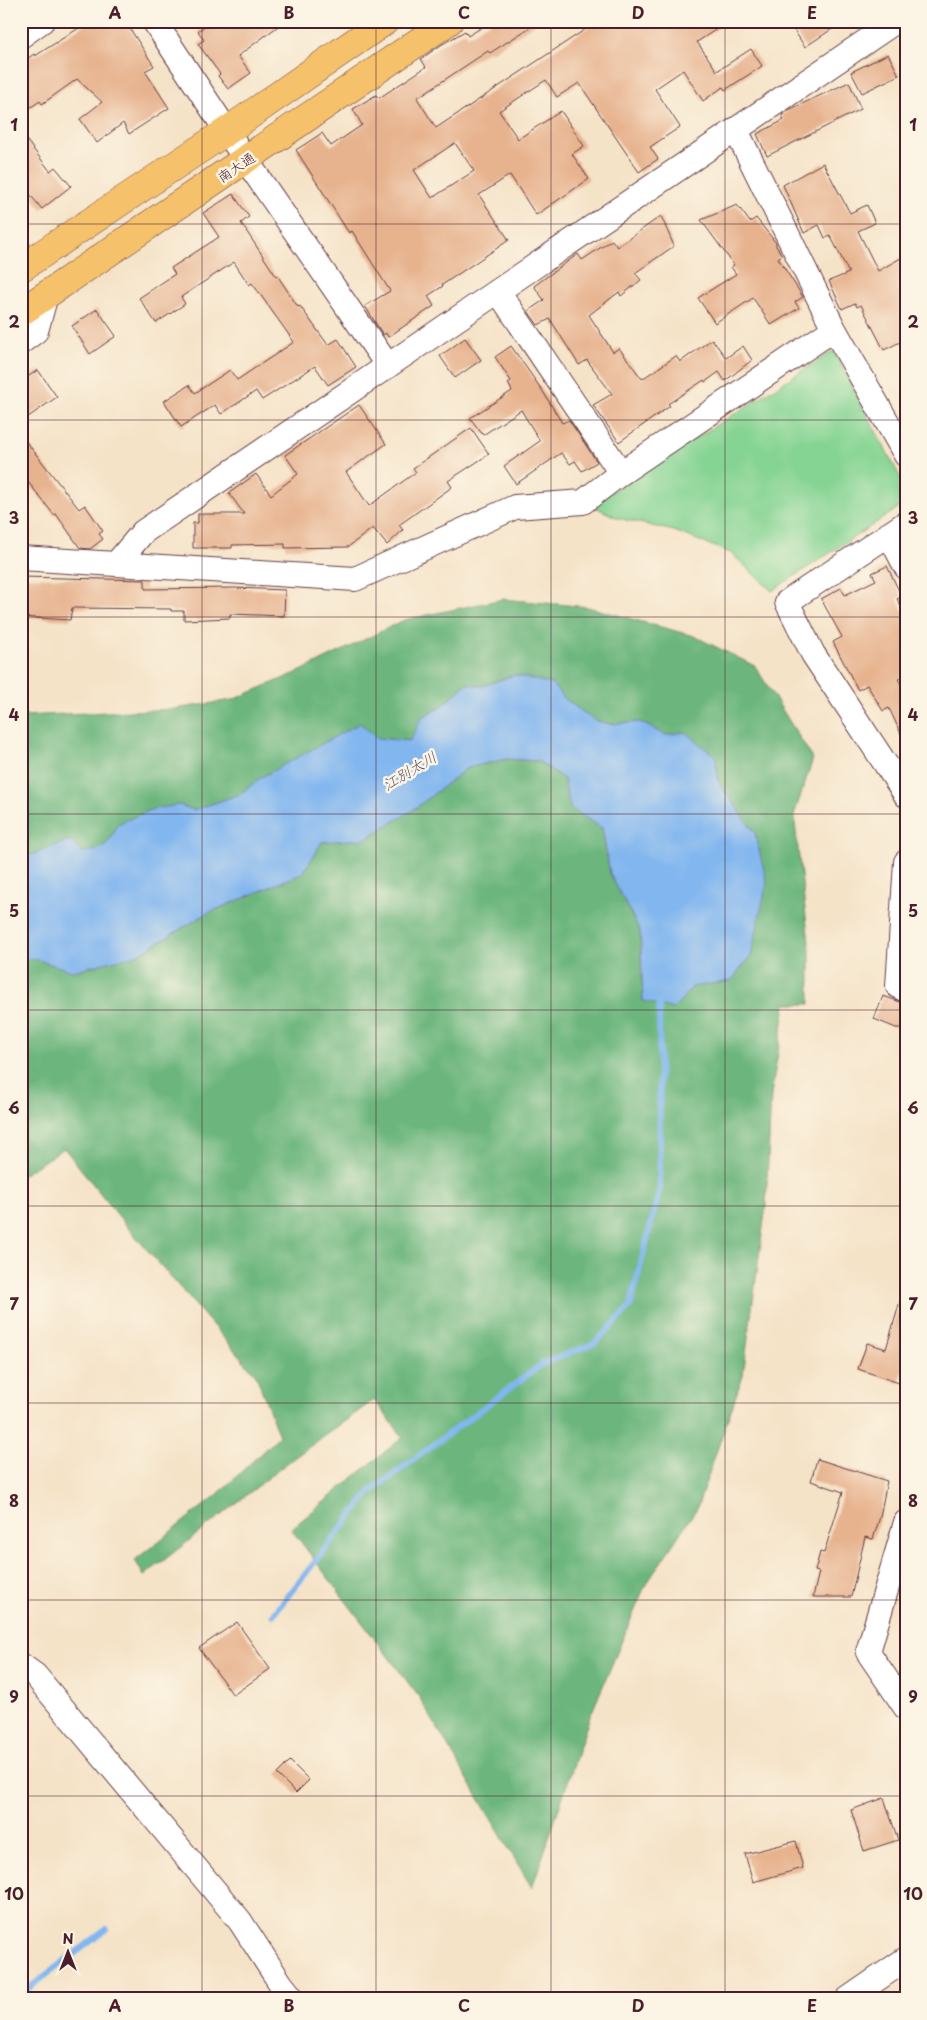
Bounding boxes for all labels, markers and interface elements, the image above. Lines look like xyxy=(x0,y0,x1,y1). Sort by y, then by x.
text: A xyxy=(109,0,122,24)
text: B xyxy=(284,0,295,24)
text: C xyxy=(458,0,470,24)
text: D xyxy=(632,0,644,24)
text: E xyxy=(807,0,817,24)
text: 1 xyxy=(10,112,18,136)
text: 1 xyxy=(909,112,917,136)
street label: 南大通 xyxy=(213,147,259,187)
text: 2 xyxy=(8,309,20,333)
text: 2 xyxy=(907,309,919,333)
text: 3 xyxy=(9,505,19,529)
text: 3 xyxy=(908,505,918,529)
text: 4 xyxy=(9,702,20,726)
text: 4 xyxy=(908,702,919,726)
water label: 江別太川 xyxy=(377,745,441,795)
text: 5 xyxy=(9,898,19,922)
text: 5 xyxy=(908,898,918,922)
text: 6 xyxy=(8,1095,20,1119)
text: 6 xyxy=(907,1095,919,1119)
text: 7 xyxy=(9,1291,19,1315)
text: 7 xyxy=(908,1291,918,1315)
text: 8 xyxy=(9,1488,19,1512)
text: 8 xyxy=(908,1488,918,1512)
text: 9 xyxy=(9,1684,19,1708)
text: 9 xyxy=(908,1684,918,1708)
text: 10 xyxy=(4,1881,24,1905)
text: 10 xyxy=(903,1881,923,1905)
north arrow xyxy=(42,1928,92,1978)
text: N xyxy=(62,1928,74,1949)
text: A xyxy=(109,1993,122,2017)
text: B xyxy=(284,1993,295,2017)
text: C xyxy=(458,1993,470,2017)
text: D xyxy=(632,1993,644,2017)
text: E xyxy=(807,1993,817,2017)

